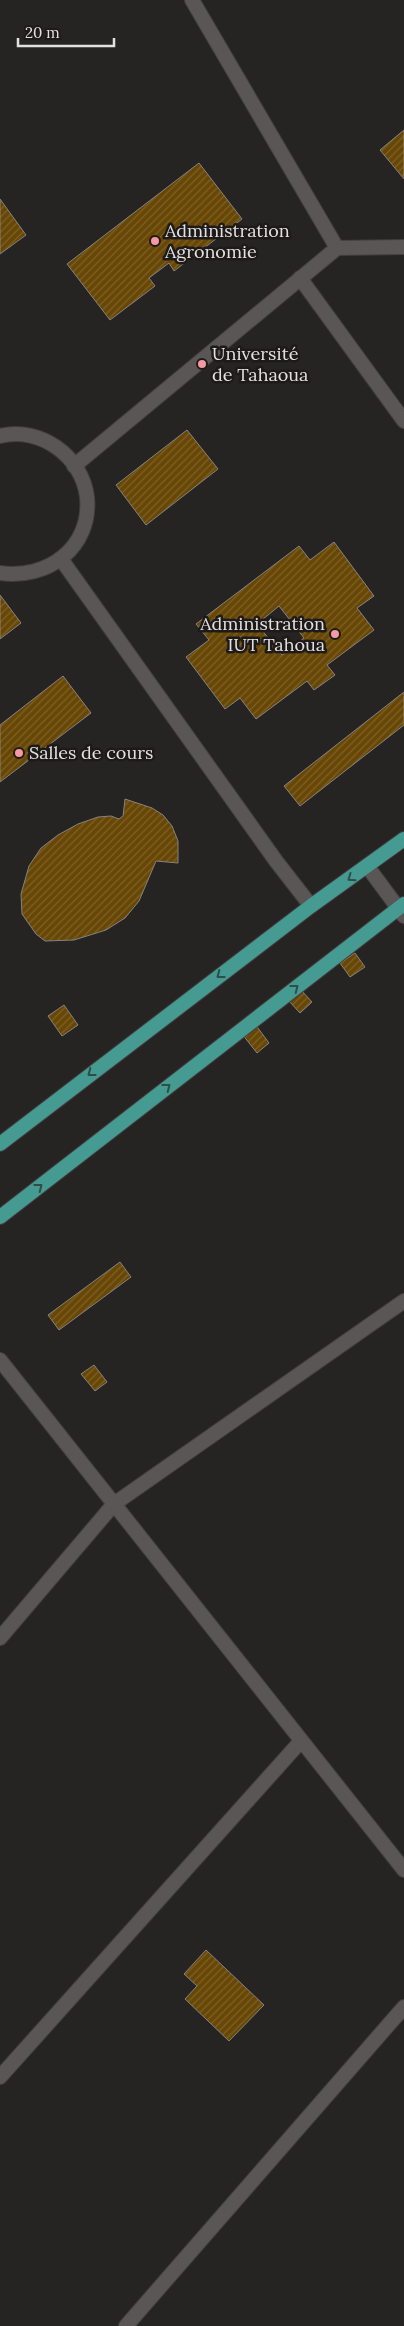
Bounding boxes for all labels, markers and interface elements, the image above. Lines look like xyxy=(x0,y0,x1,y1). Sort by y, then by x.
scale bar xyxy=(18,15,114,47)
text: 20 m xyxy=(25,23,60,42)
place label: Administration Agronomie xyxy=(164,219,290,263)
marker: Administration Agronomie xyxy=(149,235,161,247)
place label: Université de Tahaoua xyxy=(212,342,308,386)
marker: Université de Tahaoua xyxy=(196,358,208,370)
place label: Administration IUT Tahoua xyxy=(199,612,325,656)
marker: Administration IUT Tahoua xyxy=(329,628,341,640)
place label: Salles de cours xyxy=(29,741,153,764)
marker: Salles de cours xyxy=(13,747,25,759)
one-way arrow xyxy=(347,872,356,882)
one-way arrow xyxy=(217,970,226,978)
one-way arrow xyxy=(289,985,298,993)
one-way arrow xyxy=(88,1068,97,1076)
one-way arrow xyxy=(161,1085,170,1093)
one-way arrow xyxy=(33,1183,42,1192)

